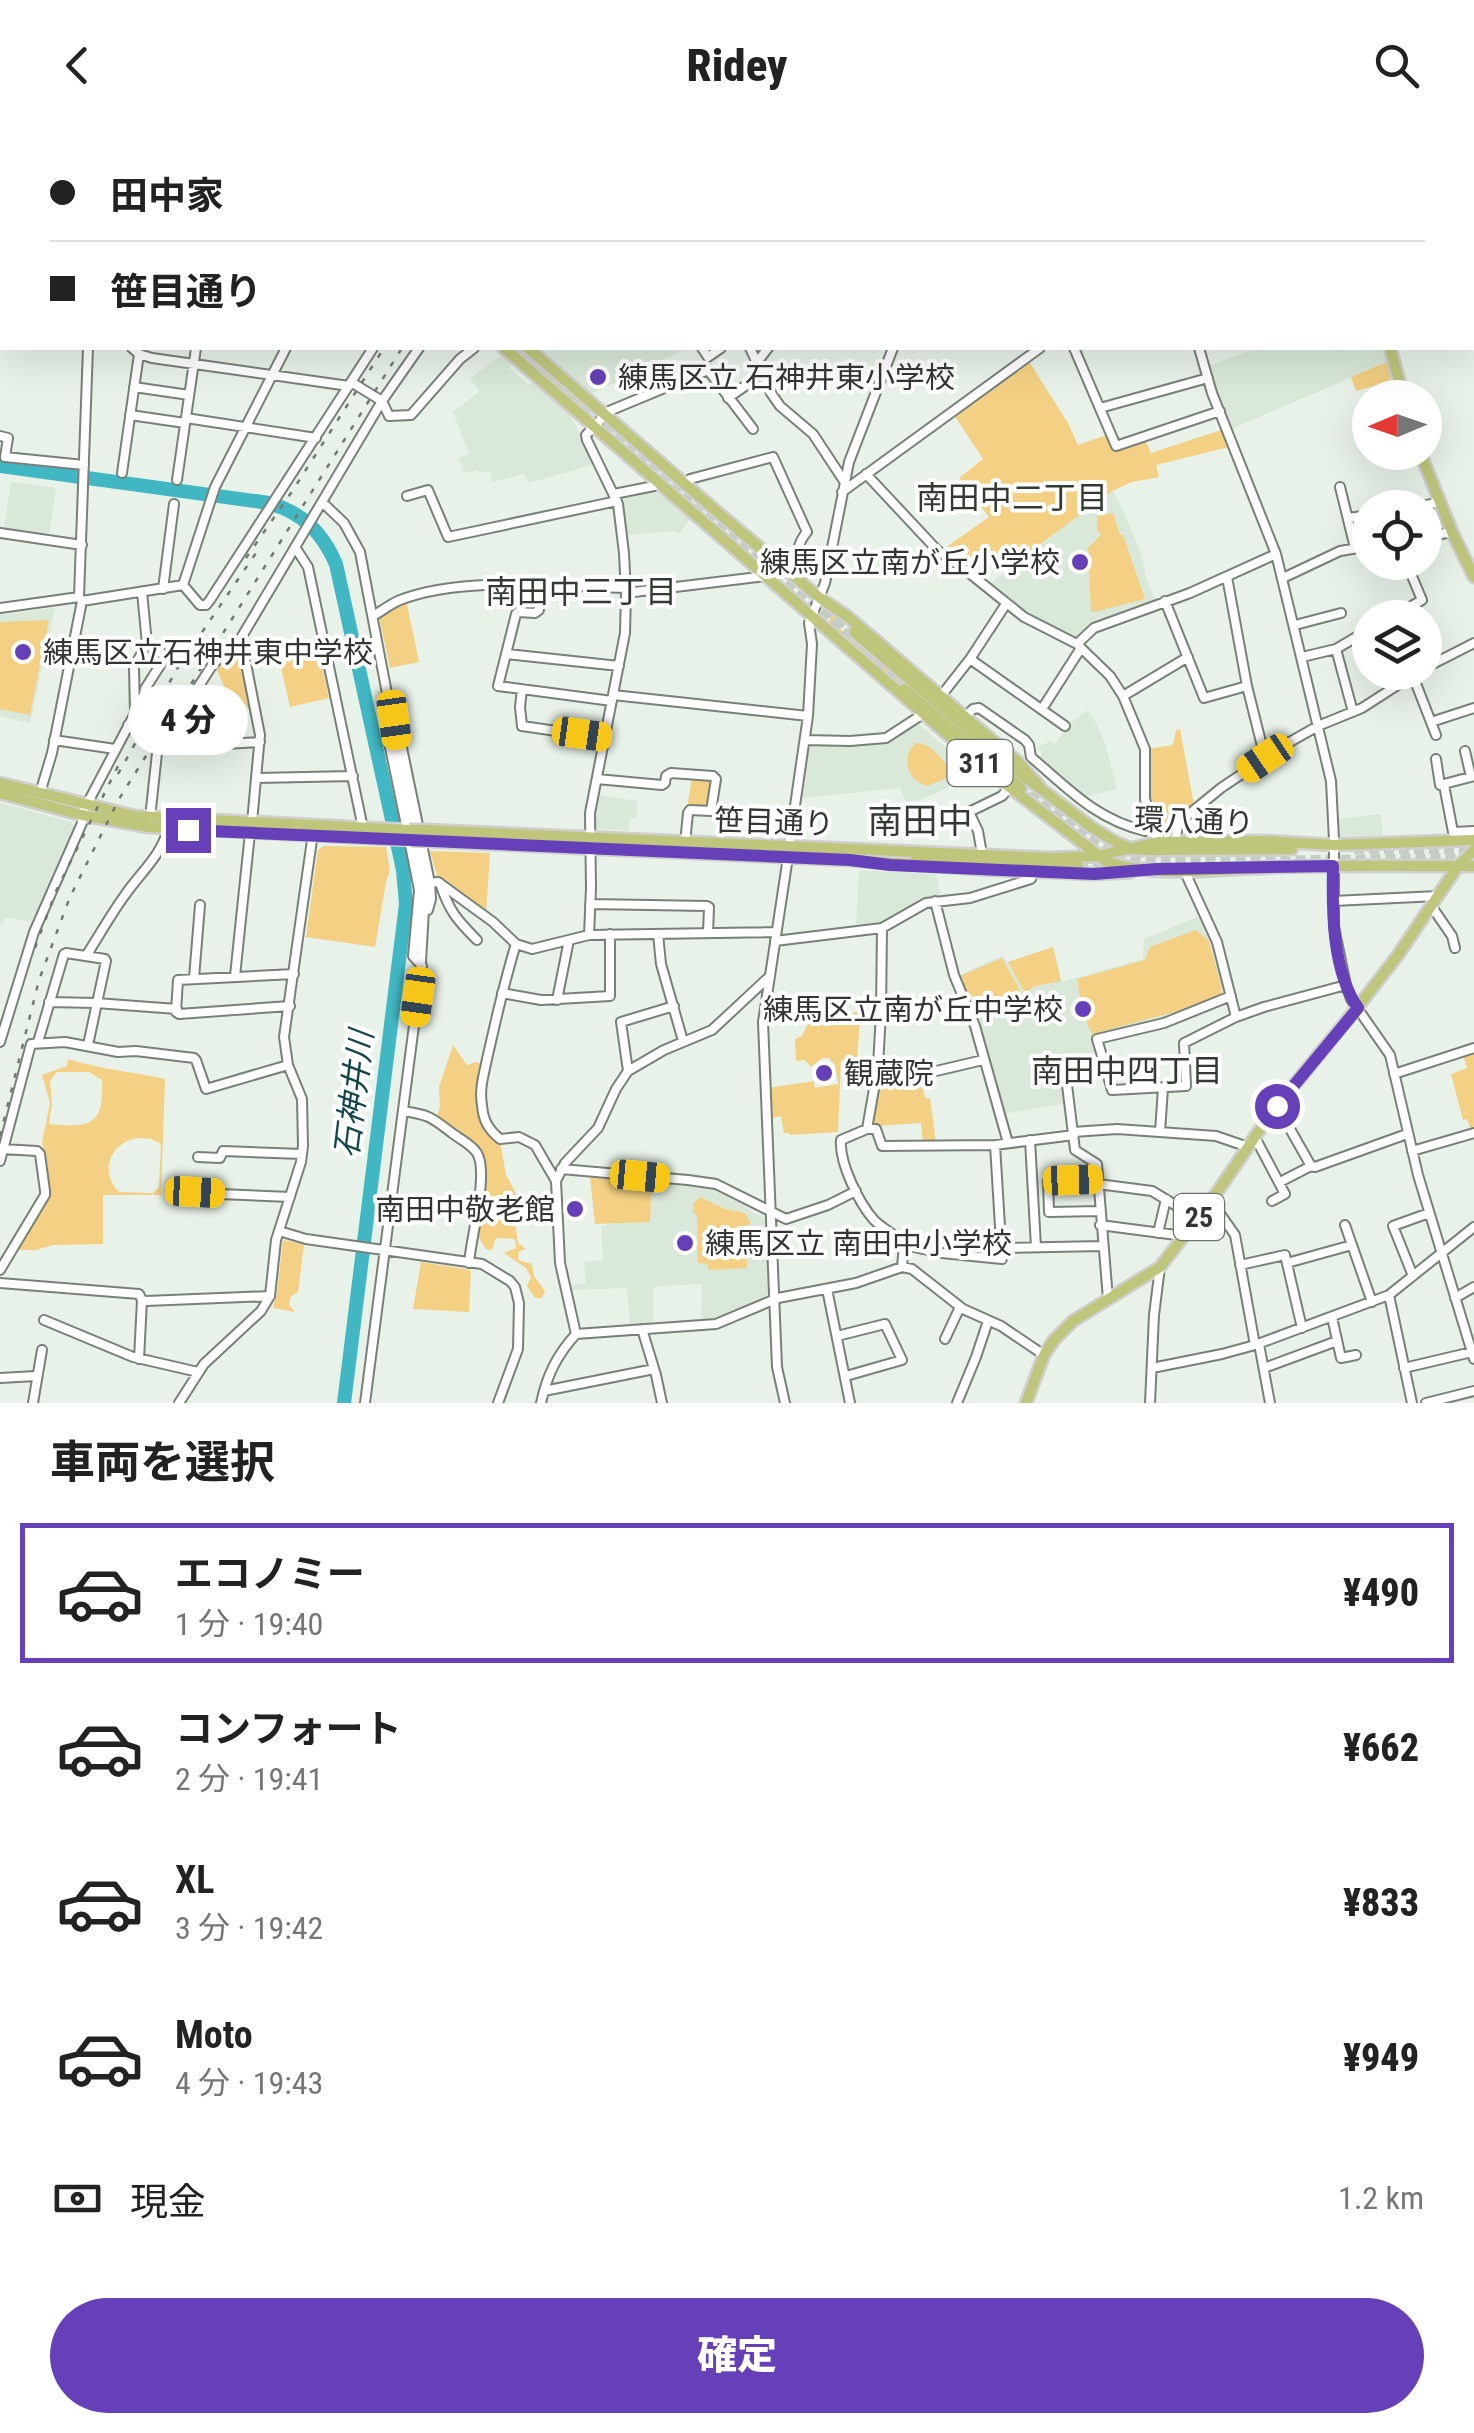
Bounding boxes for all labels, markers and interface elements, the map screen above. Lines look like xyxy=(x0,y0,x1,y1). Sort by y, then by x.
icon: back xyxy=(50,38,105,93)
icon: search xyxy=(1369,38,1424,93)
text: Ridey xyxy=(687,39,787,92)
text: 田中家 xyxy=(110,174,224,218)
text: 笹目通り xyxy=(110,270,262,314)
place label: 練馬区立 石神井東小学校 xyxy=(618,360,955,395)
marker: 練馬区立 石神井東小学校 xyxy=(587,366,609,388)
north arrow xyxy=(1352,380,1442,470)
map controls xyxy=(1352,380,1442,690)
district label: 南田中二丁目 xyxy=(916,479,1108,517)
button: locate xyxy=(1352,490,1442,580)
place label: 練馬区立南が丘小学校 xyxy=(760,545,1060,580)
marker: 練馬区立南が丘小学校 xyxy=(1069,551,1091,573)
district label: 南田中三丁目 xyxy=(485,573,677,611)
button: layers xyxy=(1352,600,1442,690)
place label: 練馬区立石神井東中学校 xyxy=(43,635,373,670)
marker: 練馬区立石神井東中学校 xyxy=(12,641,34,663)
callout: 4 分 xyxy=(128,685,248,755)
car xyxy=(375,688,413,752)
text: 4 分 xyxy=(160,701,216,739)
car xyxy=(550,715,614,753)
car xyxy=(1232,729,1298,787)
road number: 311 xyxy=(948,740,1012,786)
district label: 南田中 xyxy=(867,801,973,842)
street label: 環八通り xyxy=(1133,801,1255,841)
street label: 笹目通り xyxy=(713,802,835,842)
route end xyxy=(166,808,211,853)
car xyxy=(399,965,437,1029)
place label: 練馬区立南が丘中学校 xyxy=(763,992,1063,1027)
marker: 練馬区立南が丘中学校 xyxy=(1072,998,1094,1020)
water label: 石神井川 xyxy=(327,1025,381,1160)
district label: 南田中四丁目 xyxy=(1031,1052,1223,1090)
place label: 観蔵院 xyxy=(844,1056,934,1091)
marker: 観蔵院 xyxy=(813,1062,835,1084)
route start xyxy=(1255,1084,1300,1129)
car xyxy=(609,1158,671,1194)
car xyxy=(1042,1164,1104,1196)
car xyxy=(164,1175,226,1209)
place label: 南田中敬老館 xyxy=(375,1192,555,1227)
road number: 25 xyxy=(1174,1194,1224,1240)
marker: 南田中敬老館 xyxy=(564,1198,586,1220)
place label: 練馬区立 南田中小学校 xyxy=(705,1226,1012,1261)
marker: 練馬区立 南田中小学校 xyxy=(674,1232,696,1254)
text: 車両を選択 xyxy=(50,1436,275,1489)
icon: car xyxy=(55,1548,145,1638)
text: エコノミー xyxy=(175,1552,365,1596)
text: ¥490 xyxy=(1343,1571,1419,1615)
text: 1 分 · 19:40 xyxy=(175,1605,323,1643)
icon: car xyxy=(55,1703,145,1793)
text: コンフォート xyxy=(175,1707,402,1751)
text: ¥662 xyxy=(1343,1726,1419,1770)
text: 2 分 · 19:41 xyxy=(175,1760,323,1798)
icon: car xyxy=(55,1858,145,1948)
text: XL xyxy=(175,1858,214,1902)
text: ¥833 xyxy=(1343,1881,1419,1925)
text: 3 分 · 19:42 xyxy=(175,1909,323,1947)
icon: car xyxy=(55,2013,145,2103)
text: Moto xyxy=(175,2013,253,2057)
text: ¥949 xyxy=(1343,2036,1419,2080)
text: 4 分 · 19:43 xyxy=(175,2064,323,2102)
icon: cash xyxy=(50,2171,105,2226)
text: 1.2 km xyxy=(1338,2179,1424,2217)
text: 現金 xyxy=(130,2180,206,2224)
button: 確定 xyxy=(50,2298,1424,2413)

